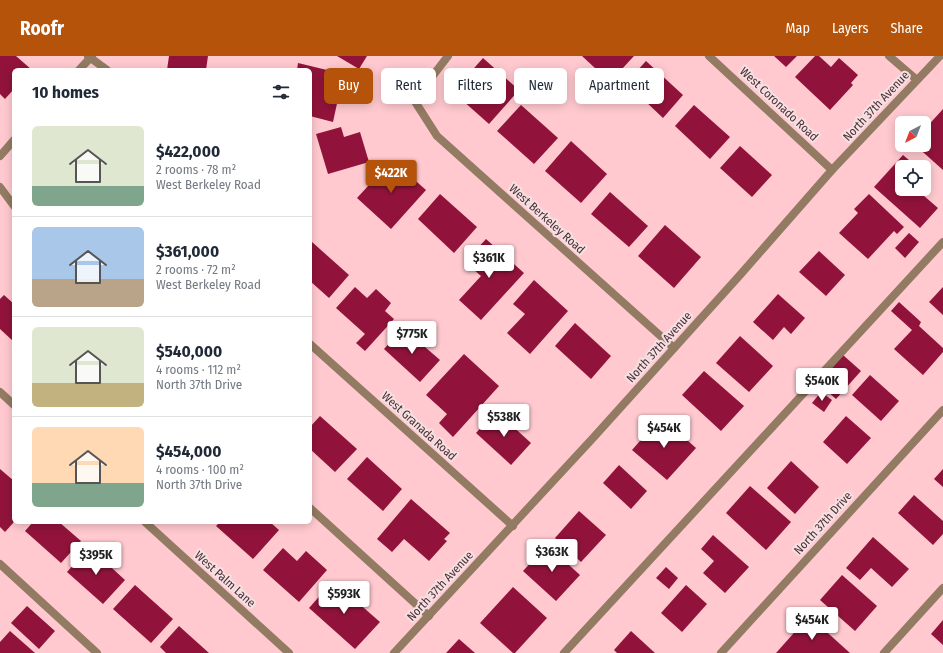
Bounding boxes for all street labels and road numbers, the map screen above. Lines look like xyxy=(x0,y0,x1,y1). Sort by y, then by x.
street label: West Coronado Road xyxy=(737,64,821,144)
street label: North 37th Avenue xyxy=(840,68,912,144)
street label: West Berkeley Road xyxy=(506,181,588,257)
street label: North 37th Avenue xyxy=(624,309,694,385)
street label: West Granada Road xyxy=(379,389,459,463)
street label: North 37th Drive xyxy=(791,489,855,557)
street label: West Palm Lane xyxy=(192,548,258,610)
street label: North 37th Avenue xyxy=(404,548,476,624)

